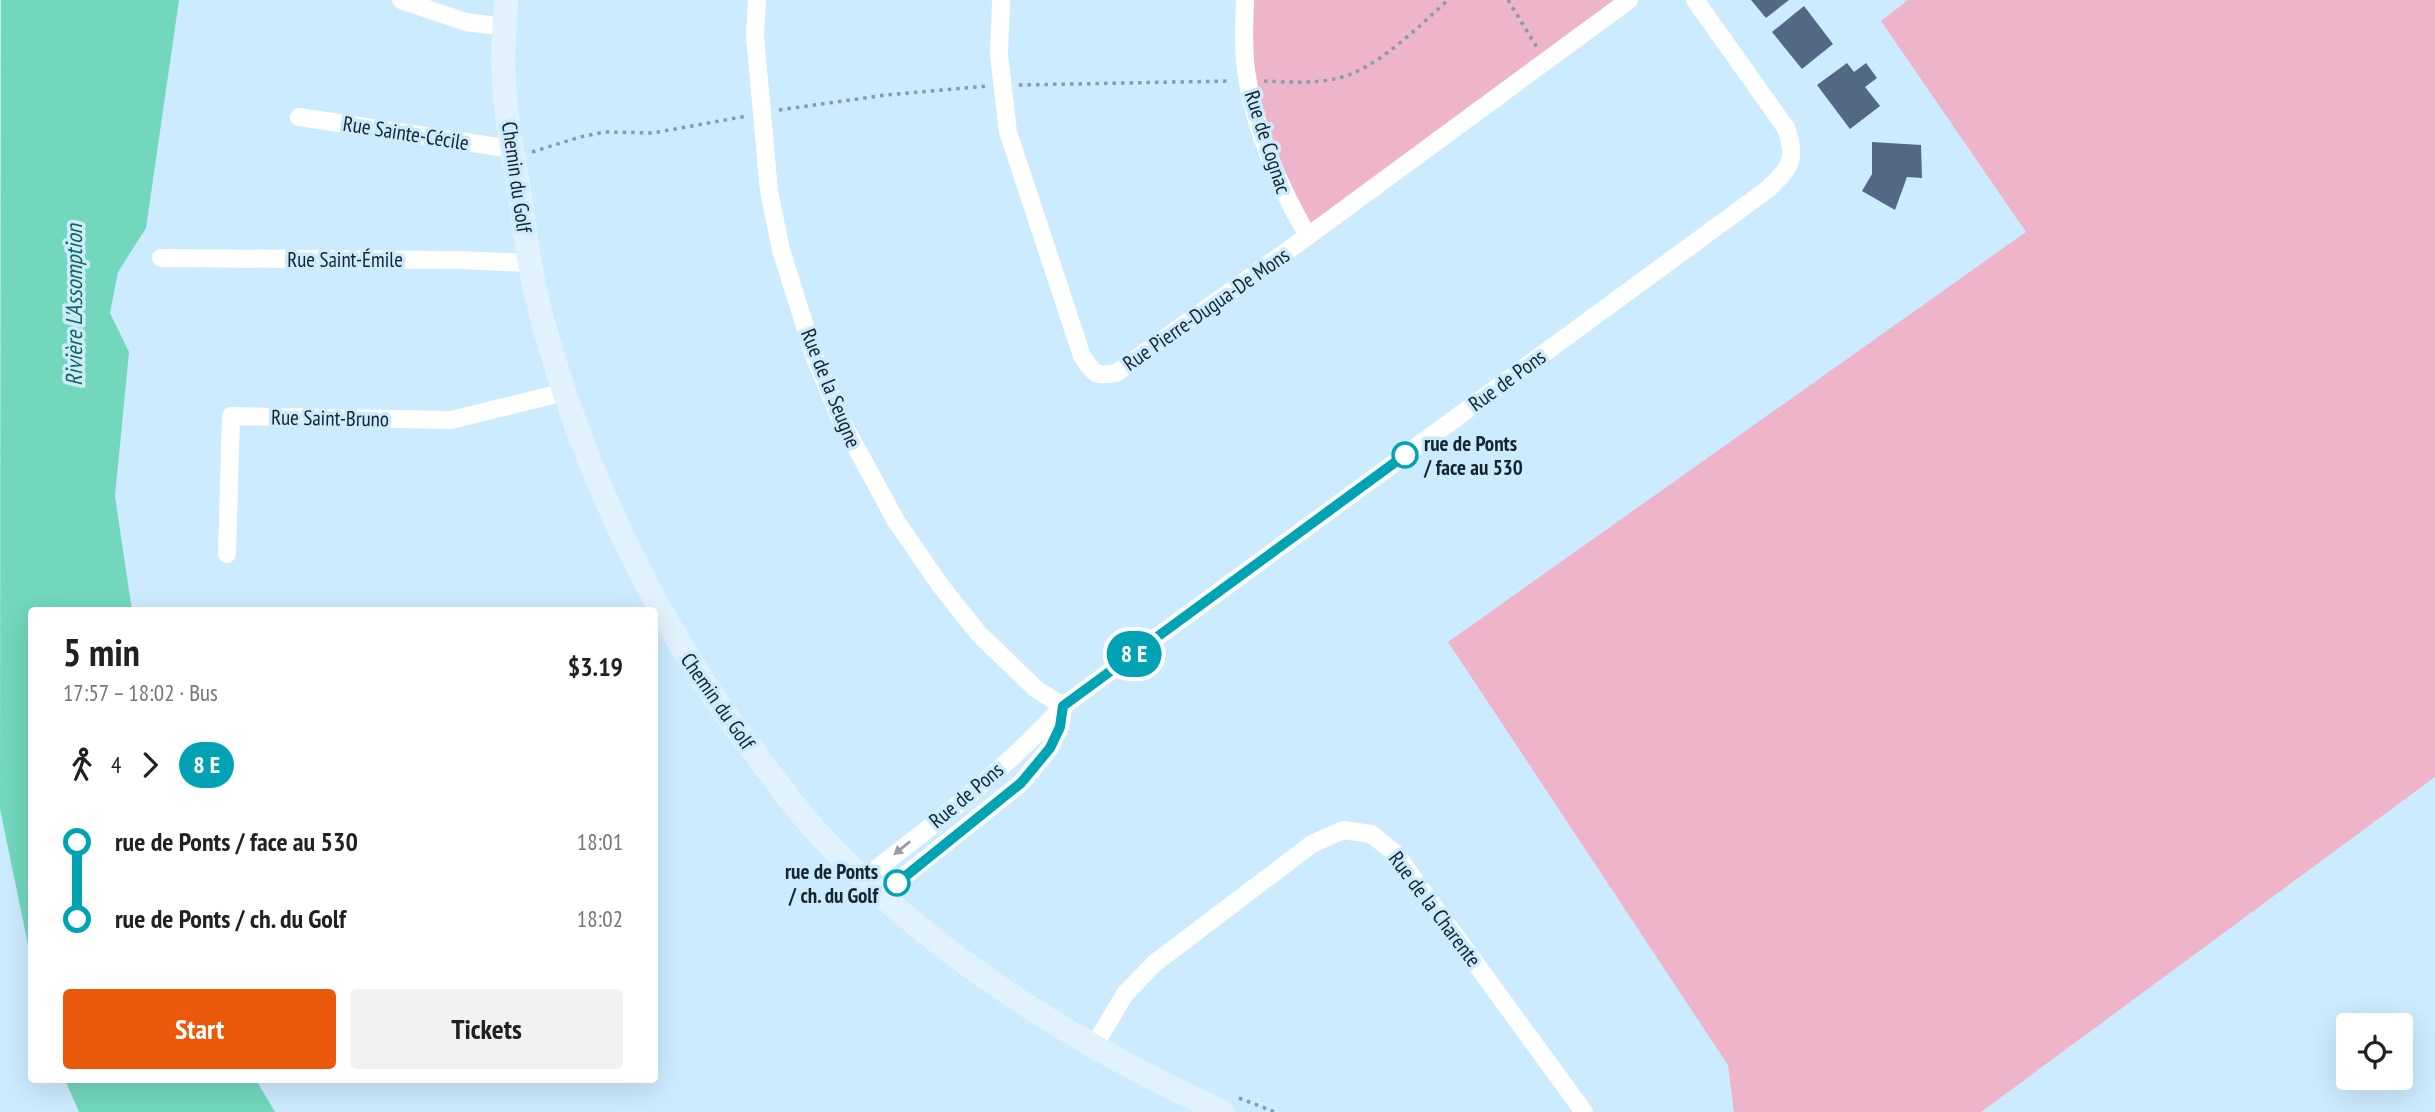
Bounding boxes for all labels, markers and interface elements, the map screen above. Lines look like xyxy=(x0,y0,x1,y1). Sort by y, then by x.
street label: Rue de Cognac xyxy=(1239,87,1298,197)
street label: Rue Sainte-Cécile xyxy=(341,110,471,156)
street label: Chemin du Golf xyxy=(496,120,538,235)
water label: Rivière L'Assomption xyxy=(59,222,88,386)
street label: Rue Pierre-Dugua-De Mons xyxy=(1118,241,1294,377)
street label: Rue Saint-Émile xyxy=(287,246,403,273)
street label: Rue de la Seugne xyxy=(795,325,867,451)
street label: Rue de Pons xyxy=(1463,343,1551,417)
street label: Rue Saint-Bruno xyxy=(271,403,389,433)
place label: rue de Ponts / face au 530 xyxy=(1423,430,1523,481)
marker: rue de Ponts / face au 530 xyxy=(1392,442,1418,468)
text: 5 min xyxy=(63,627,140,676)
line badge: 8 E xyxy=(1094,631,1174,677)
text: 8 E xyxy=(1121,638,1147,669)
street label: Chemin du Golf xyxy=(675,647,761,755)
text: $3.19 xyxy=(568,650,623,683)
text: 17:57 – 18:02 · Bus xyxy=(63,678,218,707)
icon: walk xyxy=(63,746,101,784)
icon: forward xyxy=(131,746,169,784)
text: 8 E xyxy=(193,749,220,780)
text: 4 xyxy=(111,750,121,779)
street label: Rue de Pons xyxy=(923,756,1009,834)
text: rue de Ponts / face au 530 xyxy=(115,825,358,858)
text: 18:01 xyxy=(577,827,623,856)
one-way arrow xyxy=(893,840,910,855)
street label: Rue de la Charente xyxy=(1383,846,1487,972)
place label: rue de Ponts / ch. du Golf xyxy=(785,858,879,909)
marker: rue de Ponts / ch. du Golf xyxy=(884,870,910,896)
text: rue de Ponts / ch. du Golf xyxy=(115,902,346,935)
text: 18:02 xyxy=(577,904,623,933)
button: Start xyxy=(63,989,336,1069)
button: Tickets xyxy=(350,989,623,1069)
map controls xyxy=(2336,1013,2413,1090)
button: locate xyxy=(2336,1013,2413,1090)

